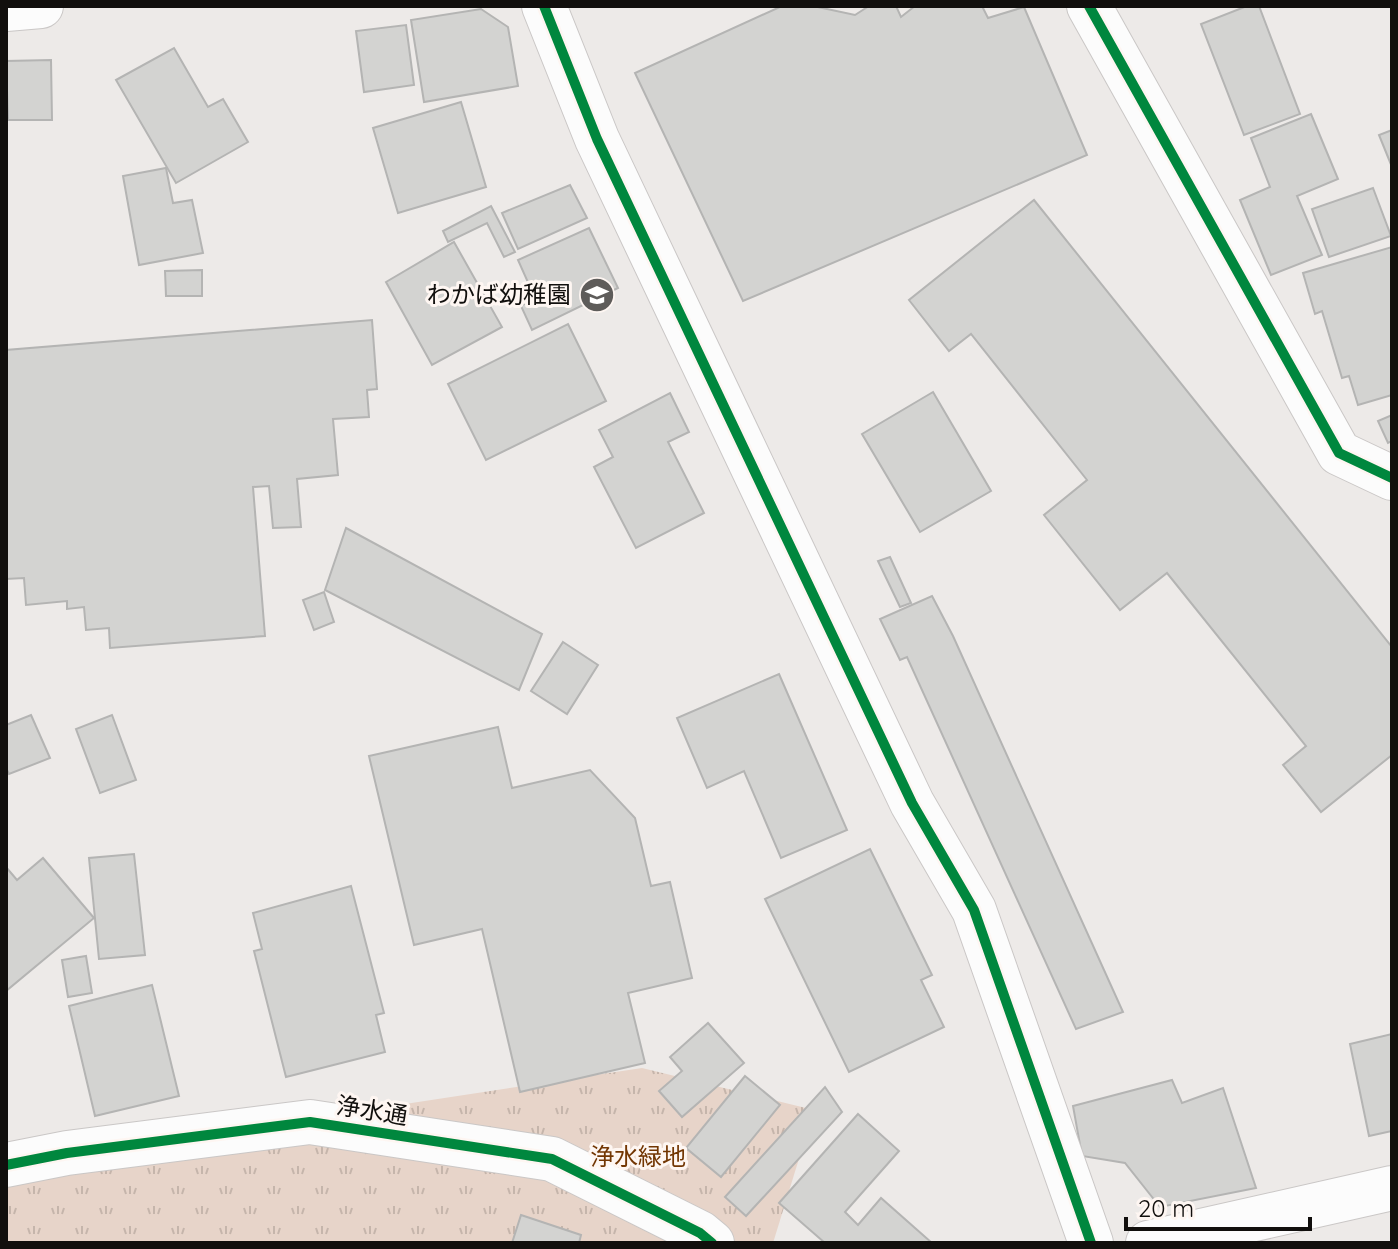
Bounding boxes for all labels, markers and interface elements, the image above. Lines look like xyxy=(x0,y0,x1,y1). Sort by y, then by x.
school or university icon: わかば幼稚園 xyxy=(578,276,616,314)
place label: わかば幼稚園 xyxy=(427,279,571,309)
street label: 浄水通 xyxy=(334,1090,410,1130)
park label: 浄水緑地 xyxy=(590,1141,686,1171)
scale bar xyxy=(1126,1181,1310,1231)
text: 20 m xyxy=(1138,1193,1194,1223)

